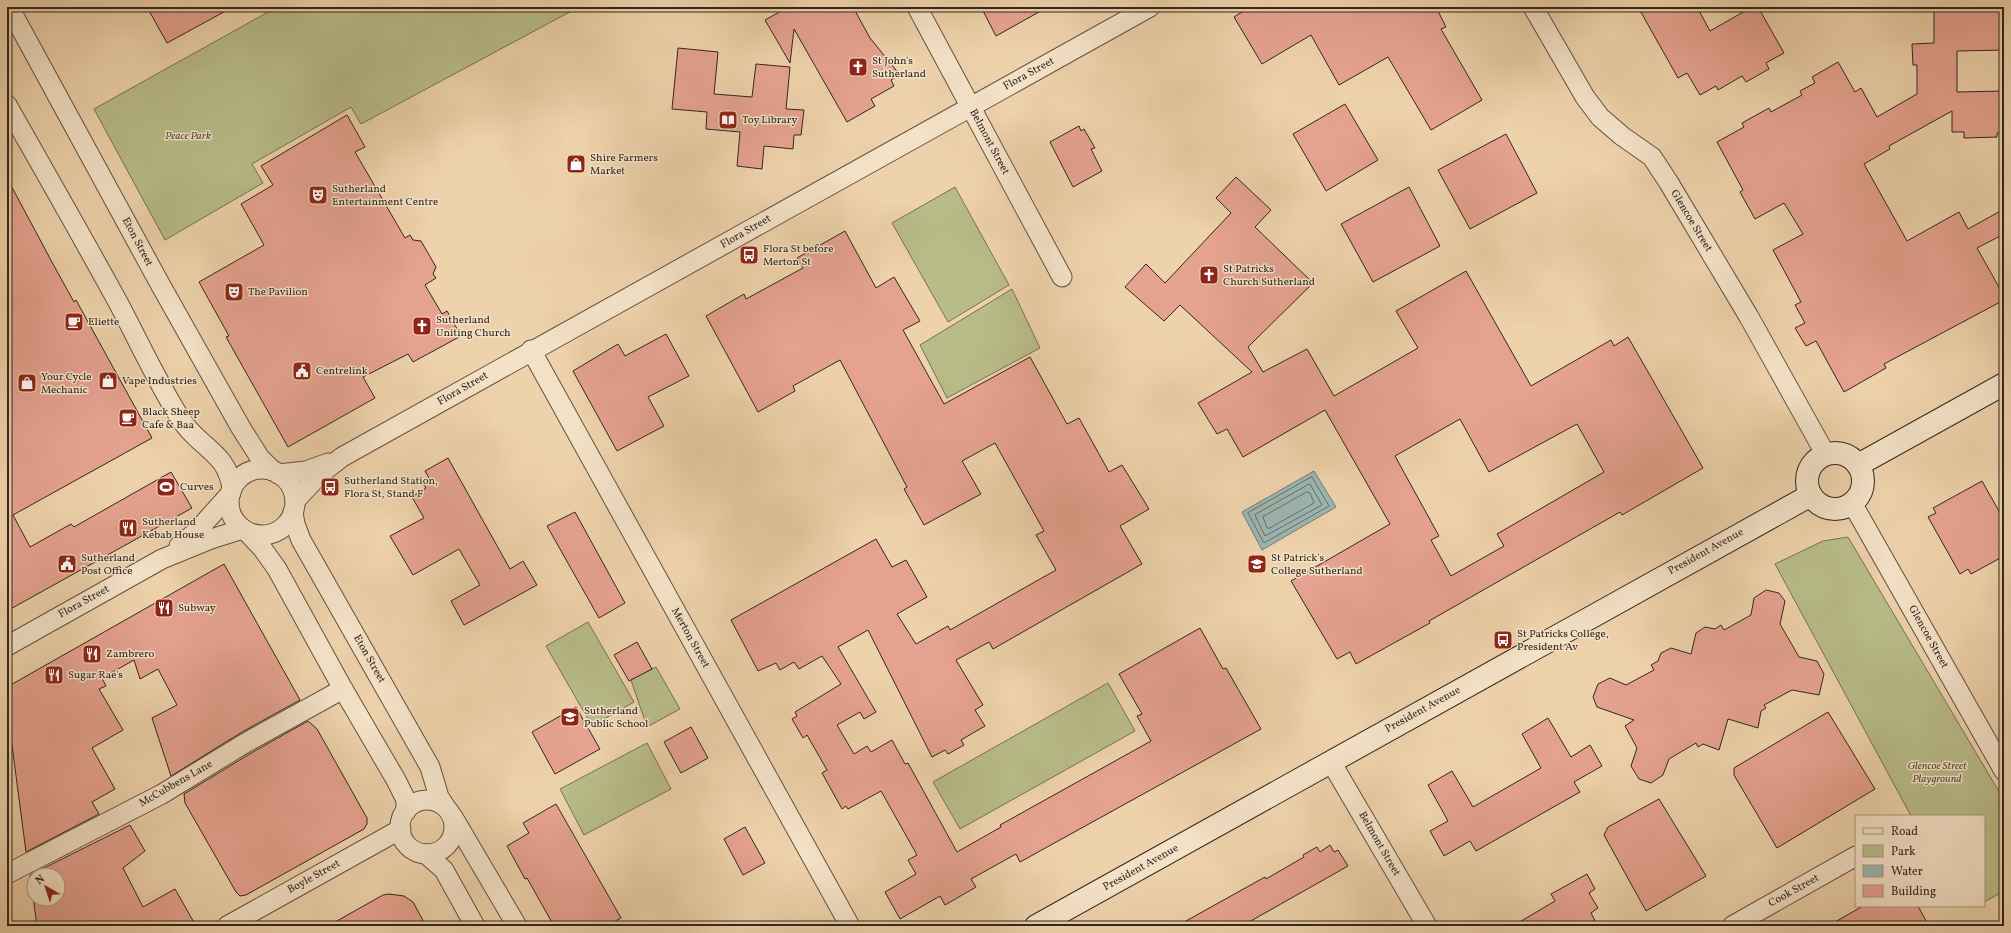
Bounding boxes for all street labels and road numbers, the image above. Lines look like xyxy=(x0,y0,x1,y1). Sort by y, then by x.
street label: Flora Street xyxy=(1001,54,1057,94)
street label: Belmont Street xyxy=(965,107,1013,178)
street label: Glencoe Street xyxy=(1667,187,1716,255)
street label: Flora Street xyxy=(718,211,774,253)
street label: Eton Street xyxy=(118,215,156,269)
street label: Flora Street xyxy=(435,368,491,410)
street label: President Avenue xyxy=(1666,525,1746,579)
street label: Flora Street xyxy=(56,582,112,622)
street label: Glencoe Street xyxy=(1904,603,1952,671)
street label: Merton Street xyxy=(667,605,713,671)
street label: Eton Street xyxy=(349,632,389,686)
street label: President Avenue xyxy=(1383,683,1463,737)
street label: McCubbens Lane xyxy=(137,757,215,811)
street label: Belmont Street xyxy=(1354,809,1404,879)
street label: President Avenue xyxy=(1101,841,1181,895)
street label: Boyle Street xyxy=(285,856,343,898)
street label: Cook Street xyxy=(1766,871,1822,911)

